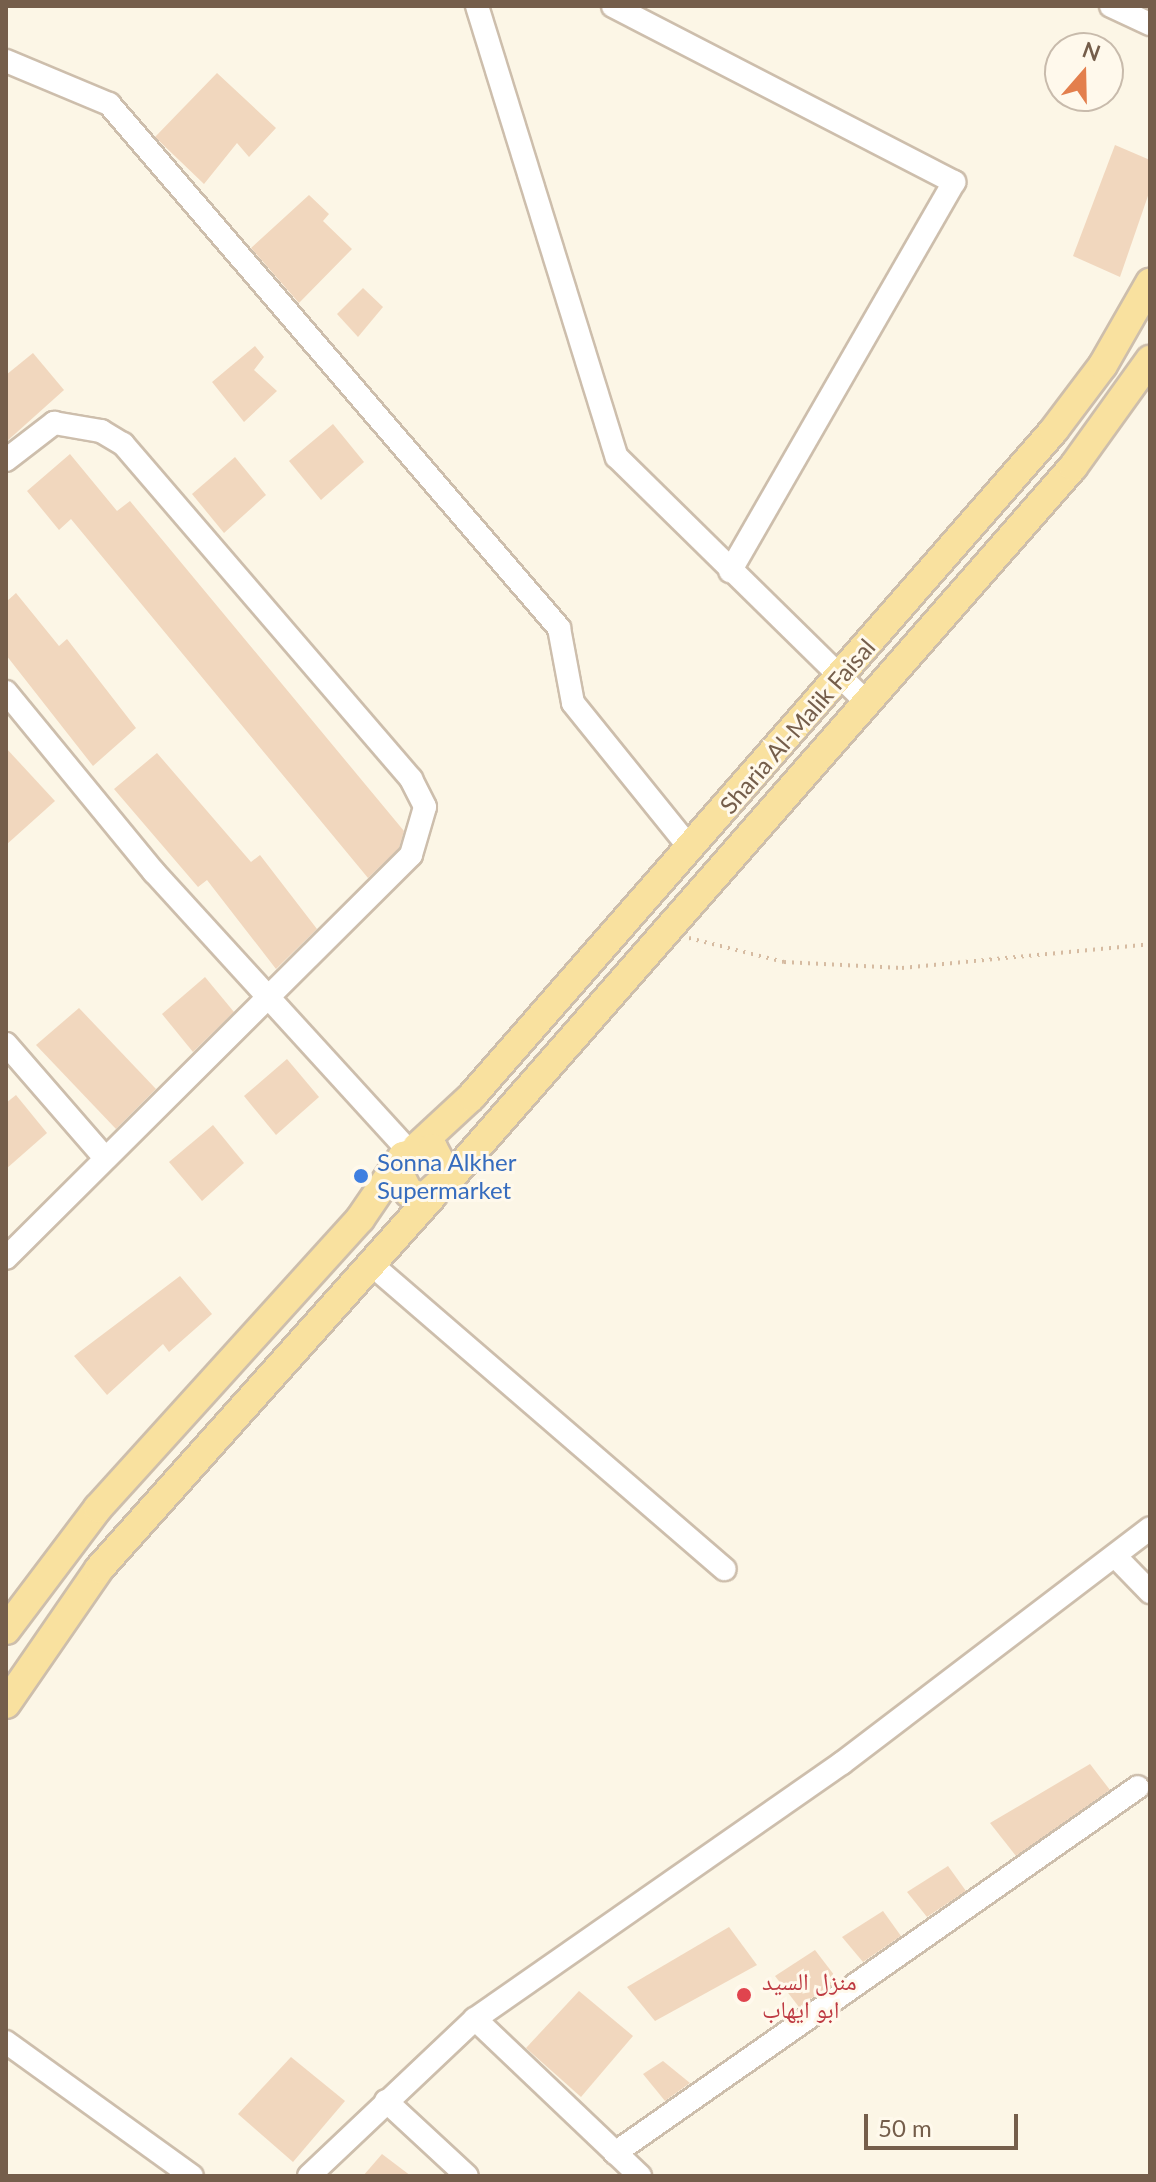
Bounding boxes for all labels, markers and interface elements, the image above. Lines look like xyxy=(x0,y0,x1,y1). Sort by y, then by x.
north arrow xyxy=(1044,32,1124,112)
text: N xyxy=(1079,35,1104,66)
street label: Sharia Al-Malik Faisal xyxy=(713,633,881,819)
place label: Sonna Alkher Supermarket xyxy=(377,1148,517,1204)
marker: Sonna Alkher Supermarket xyxy=(352,1167,370,1185)
place label: منزل السيد ابو ايهاب xyxy=(762,1967,857,2023)
marker: منزل السيد ابو ايهاب xyxy=(733,1984,755,2006)
scale bar xyxy=(868,2098,1022,2148)
text: 50 m xyxy=(878,2113,932,2142)

